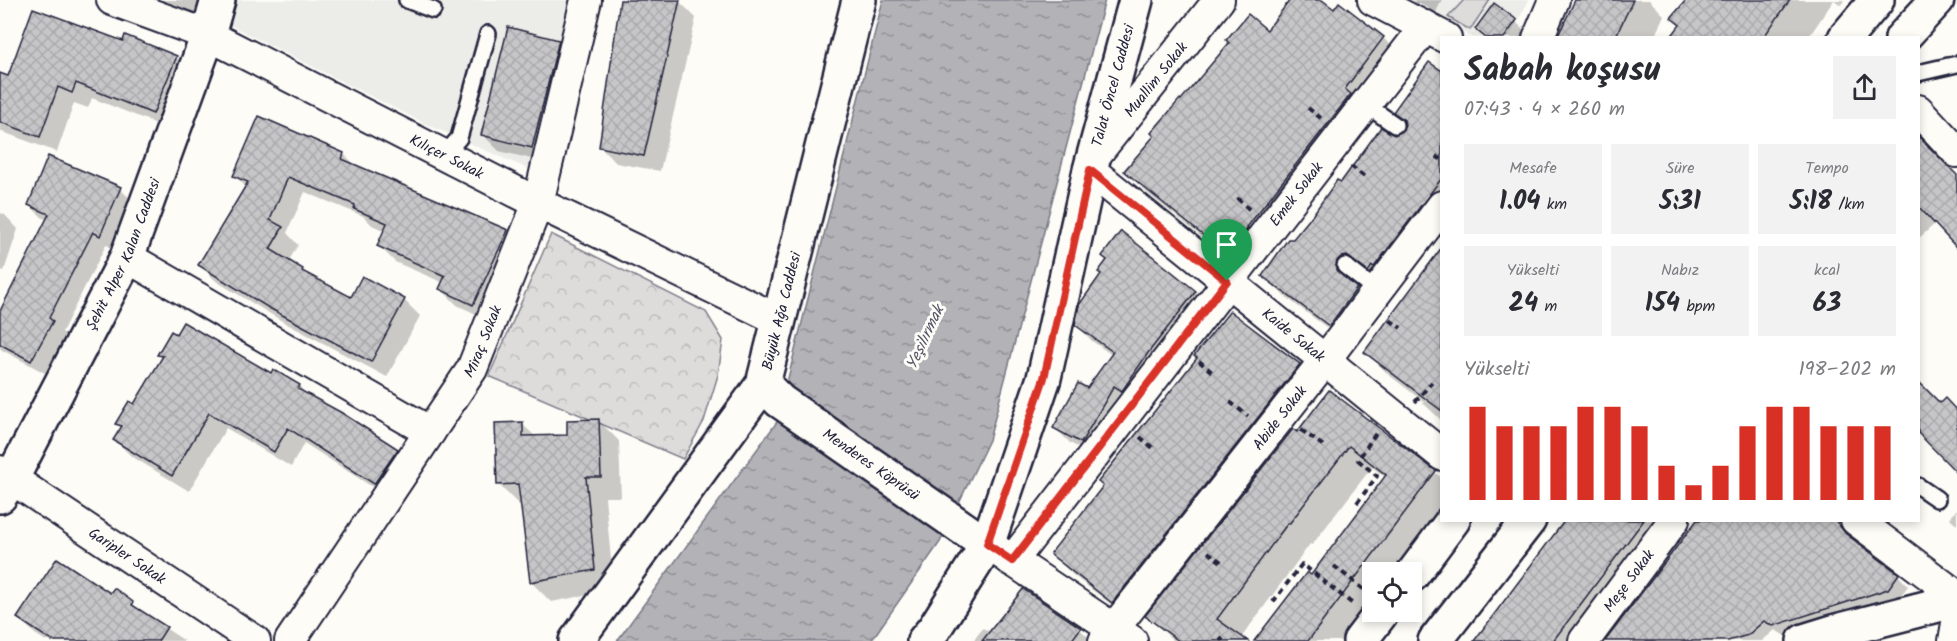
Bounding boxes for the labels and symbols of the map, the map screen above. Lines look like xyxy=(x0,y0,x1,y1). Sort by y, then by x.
street label: Talat Öncel Caddesi xyxy=(1086,21,1142,150)
street label: Muallim Sokak xyxy=(1119,36,1195,123)
street label: Kılıçer Sokak xyxy=(405,128,488,187)
street label: Emek Sokak xyxy=(1264,156,1330,232)
street label: Şehit Alper Kalan Caddesi xyxy=(80,173,168,335)
pin xyxy=(1201,219,1252,281)
street label: Büyük Ağa Caddesi xyxy=(756,248,809,373)
water label: Yeşilırmak xyxy=(900,299,952,374)
street label: Miraç Sokak xyxy=(458,301,509,383)
street label: Kaide Sokak xyxy=(1256,303,1331,369)
street label: Abide Sokak xyxy=(1247,380,1314,456)
street label: Menderes Köprüsü xyxy=(817,423,924,507)
street label: Garipler Sokak xyxy=(83,522,171,592)
street label: Meşe Sokak xyxy=(1598,544,1662,618)

